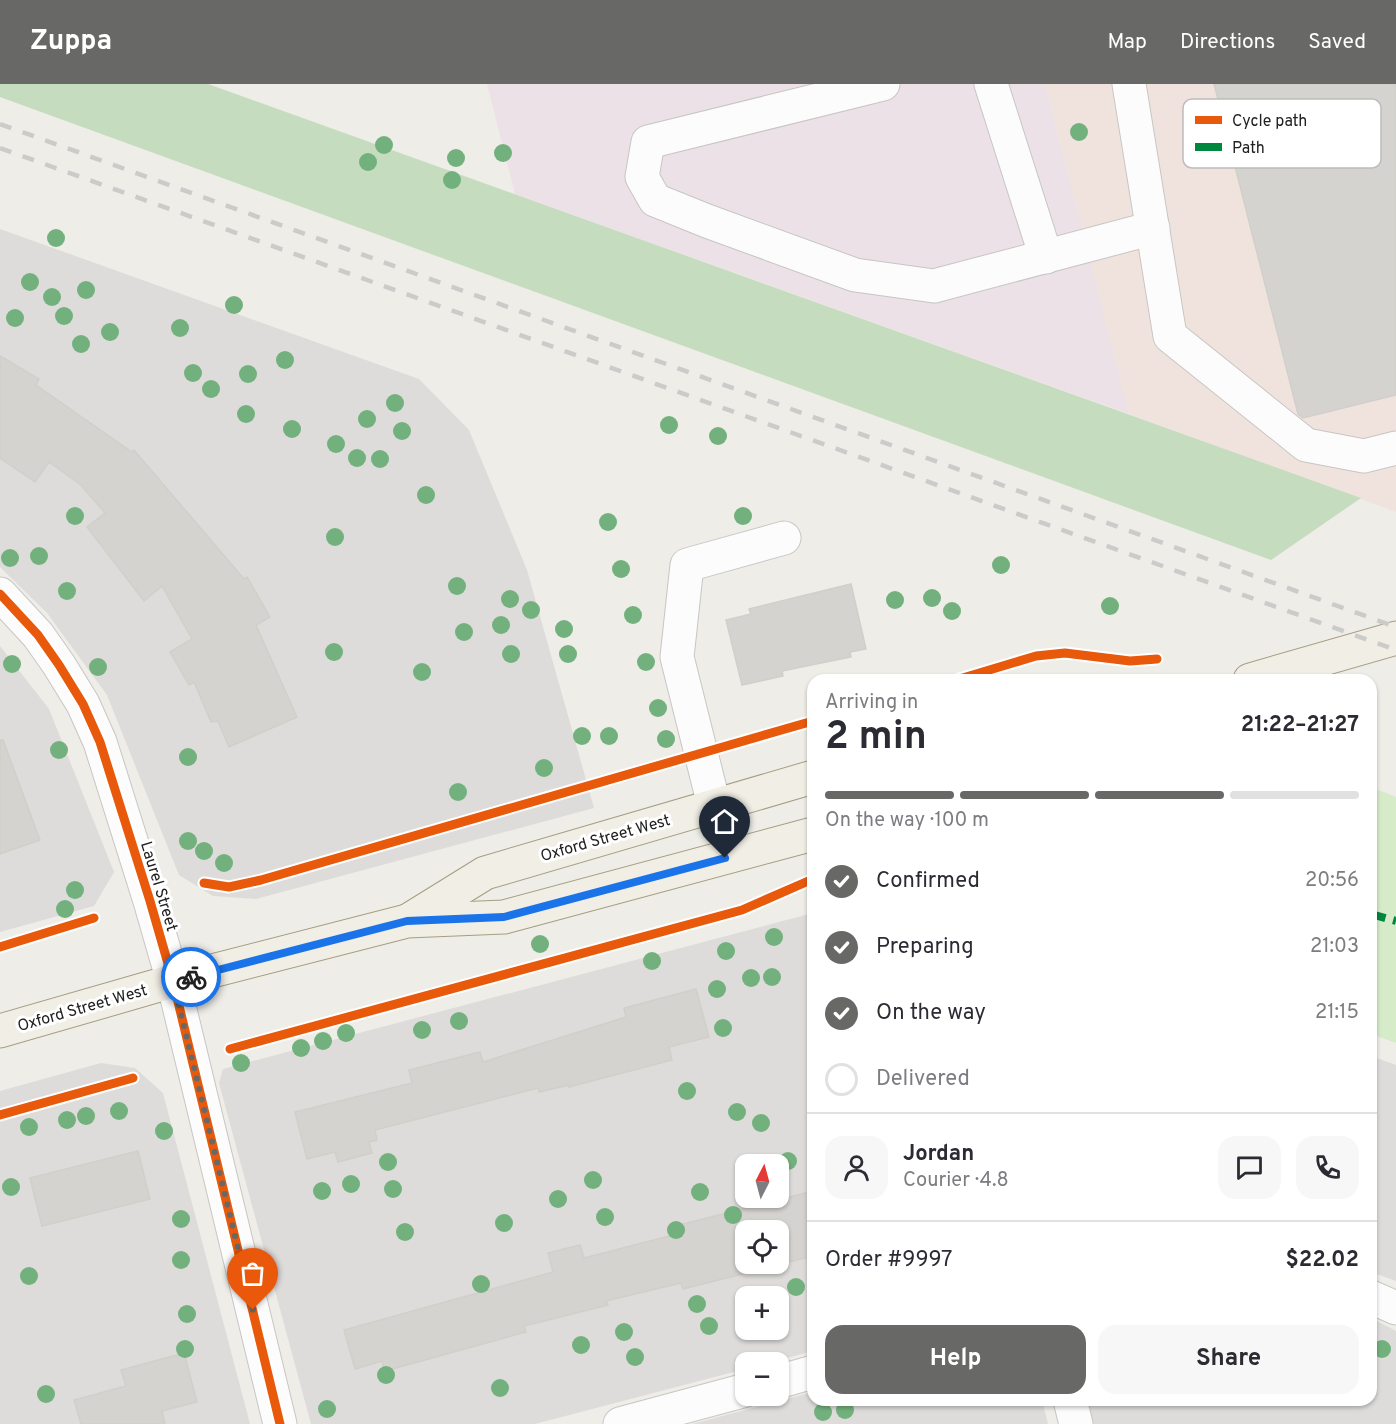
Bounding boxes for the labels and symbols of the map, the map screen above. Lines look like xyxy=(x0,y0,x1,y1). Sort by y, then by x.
legend xyxy=(1183,99,1381,168)
text: Cycle path xyxy=(1232,112,1307,132)
text: Path xyxy=(1232,139,1265,159)
pin xyxy=(699,796,750,858)
street label: Oxford Street West xyxy=(538,811,673,867)
street label: Laurel Street xyxy=(135,839,181,934)
courier xyxy=(161,947,221,1007)
street label: Oxford Street West xyxy=(15,981,150,1037)
north arrow xyxy=(735,1154,789,1208)
pin xyxy=(227,1248,278,1310)

